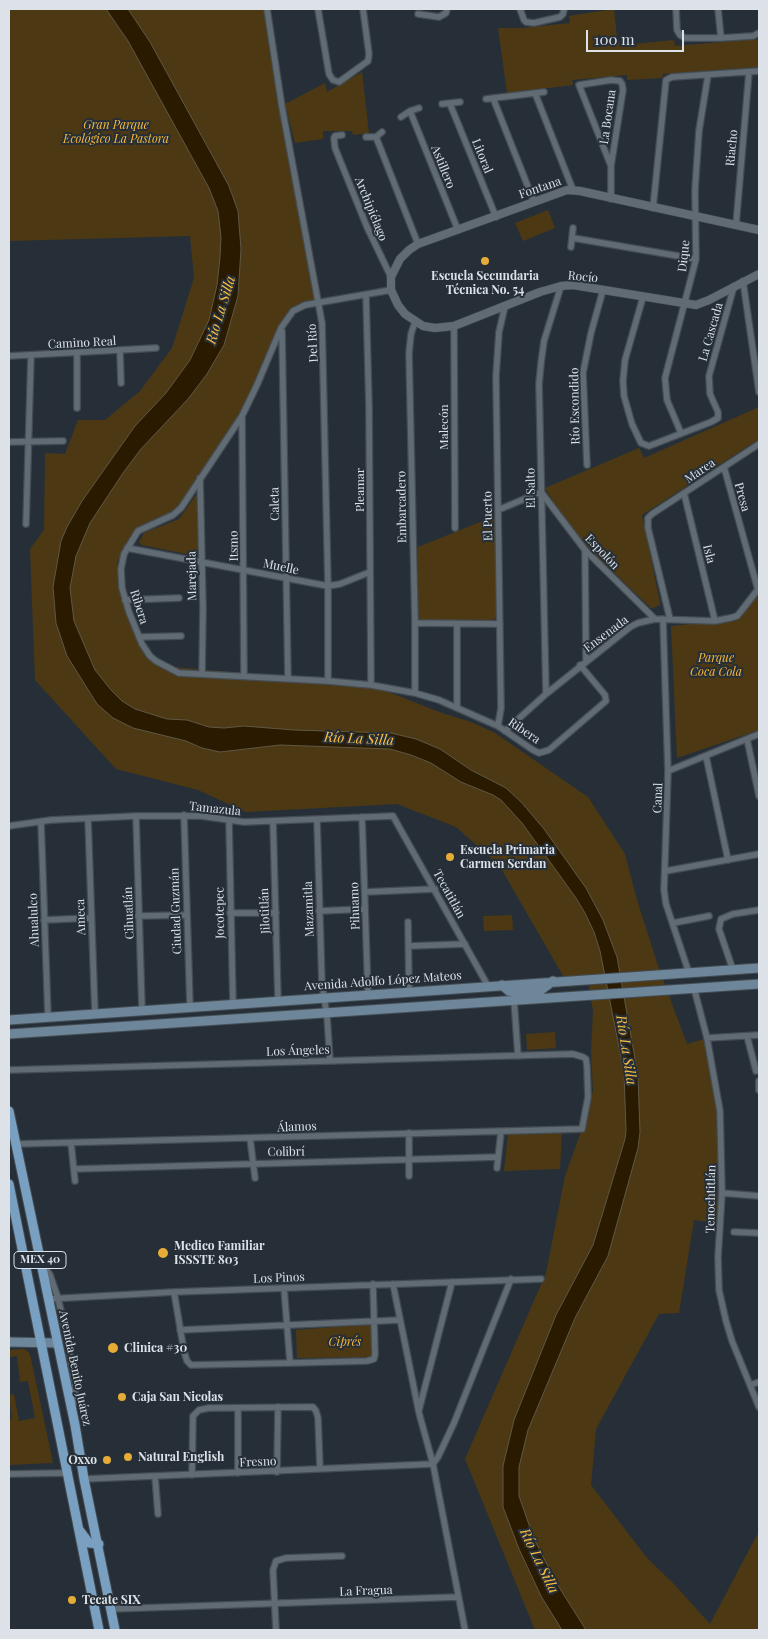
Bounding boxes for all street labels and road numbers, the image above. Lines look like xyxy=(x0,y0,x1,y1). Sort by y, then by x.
street label: La Bocana xyxy=(597,89,619,145)
street label: Riacho xyxy=(723,129,741,167)
street label: Litoral xyxy=(469,137,495,175)
street label: Astillero xyxy=(428,143,458,191)
street label: Fontana xyxy=(517,174,563,202)
street label: Archipiélago xyxy=(352,175,390,243)
street label: Dique xyxy=(675,239,693,273)
street label: Rocío xyxy=(567,268,599,286)
street label: La Cascada xyxy=(696,301,726,363)
street label: Del Río xyxy=(305,323,321,363)
street label: Camino Real xyxy=(47,334,117,352)
street label: Río Escondido xyxy=(567,367,583,445)
street label: Malecón xyxy=(437,404,451,450)
street label: Marea xyxy=(682,456,718,486)
street label: Pleamar xyxy=(353,468,367,512)
street label: El Salto xyxy=(523,468,539,508)
street label: Embarcadero xyxy=(394,471,410,543)
street label: Presa xyxy=(731,481,753,513)
street label: Caleta xyxy=(268,487,282,521)
street label: El Puerto xyxy=(480,491,496,541)
street label: Itsmo xyxy=(227,530,241,562)
street label: Espolón xyxy=(582,531,622,573)
street label: Isla xyxy=(700,543,718,565)
street label: Marejada xyxy=(184,551,200,601)
street label: Muelle xyxy=(262,556,300,578)
street label: Ribera xyxy=(127,588,151,626)
street label: Ensenada xyxy=(581,613,631,655)
street label: Ribera xyxy=(505,715,543,747)
street label: Canal xyxy=(650,782,666,814)
street label: Tamazula xyxy=(188,799,242,819)
street label: Ciudad Guzmán xyxy=(167,867,185,955)
street label: Tecatitlán xyxy=(430,867,468,921)
street label: Mazamitla xyxy=(301,881,317,937)
street label: Pihuamo xyxy=(347,882,363,930)
street label: Cihuatlán xyxy=(121,886,137,940)
street label: Jocotepec xyxy=(212,887,228,939)
street label: Jilotitlán xyxy=(257,888,273,934)
street label: Ahualulco xyxy=(26,893,42,947)
street label: Ameca xyxy=(73,899,89,935)
street label: Avenida Adolfo López Mateos xyxy=(304,968,462,994)
street label: Los Ángeles xyxy=(266,1043,330,1059)
street label: Álamos xyxy=(277,1119,317,1135)
street label: Colibrí xyxy=(267,1144,305,1160)
street label: Tenochtitlán xyxy=(703,1165,719,1233)
road number: MEX 40 xyxy=(14,1252,66,1268)
street label: Los Pinos xyxy=(253,1270,305,1286)
street label: Avenida Benito Juárez xyxy=(56,1309,94,1427)
street label: Fresno xyxy=(239,1454,277,1470)
street label: La Fragua xyxy=(339,1583,393,1599)

